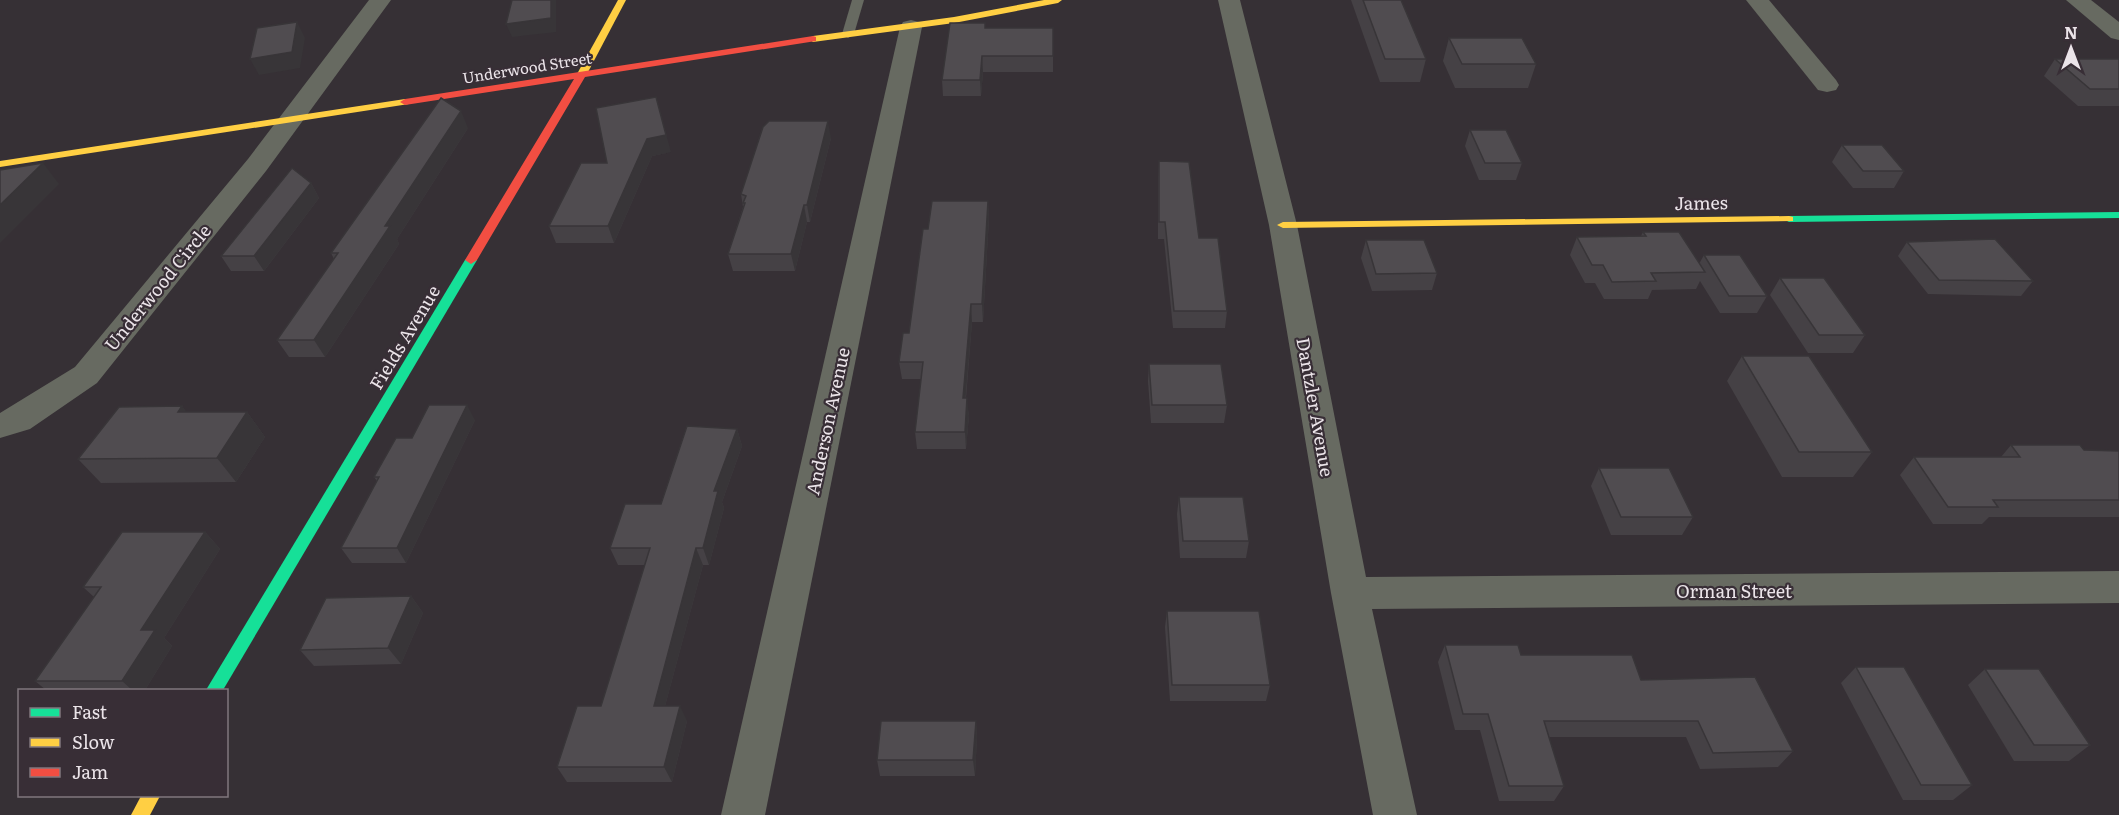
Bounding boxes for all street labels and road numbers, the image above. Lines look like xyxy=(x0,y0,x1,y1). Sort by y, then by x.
street label: Underwood Street xyxy=(461,45,593,89)
street label: James xyxy=(1674,188,1728,216)
street label: Underwood Circle xyxy=(97,218,217,356)
street label: Fields Avenue xyxy=(362,280,446,394)
street label: Dantzler Avenue xyxy=(1290,335,1342,479)
street label: Anderson Avenue xyxy=(798,345,856,497)
street label: Orman Street xyxy=(1676,577,1793,604)

